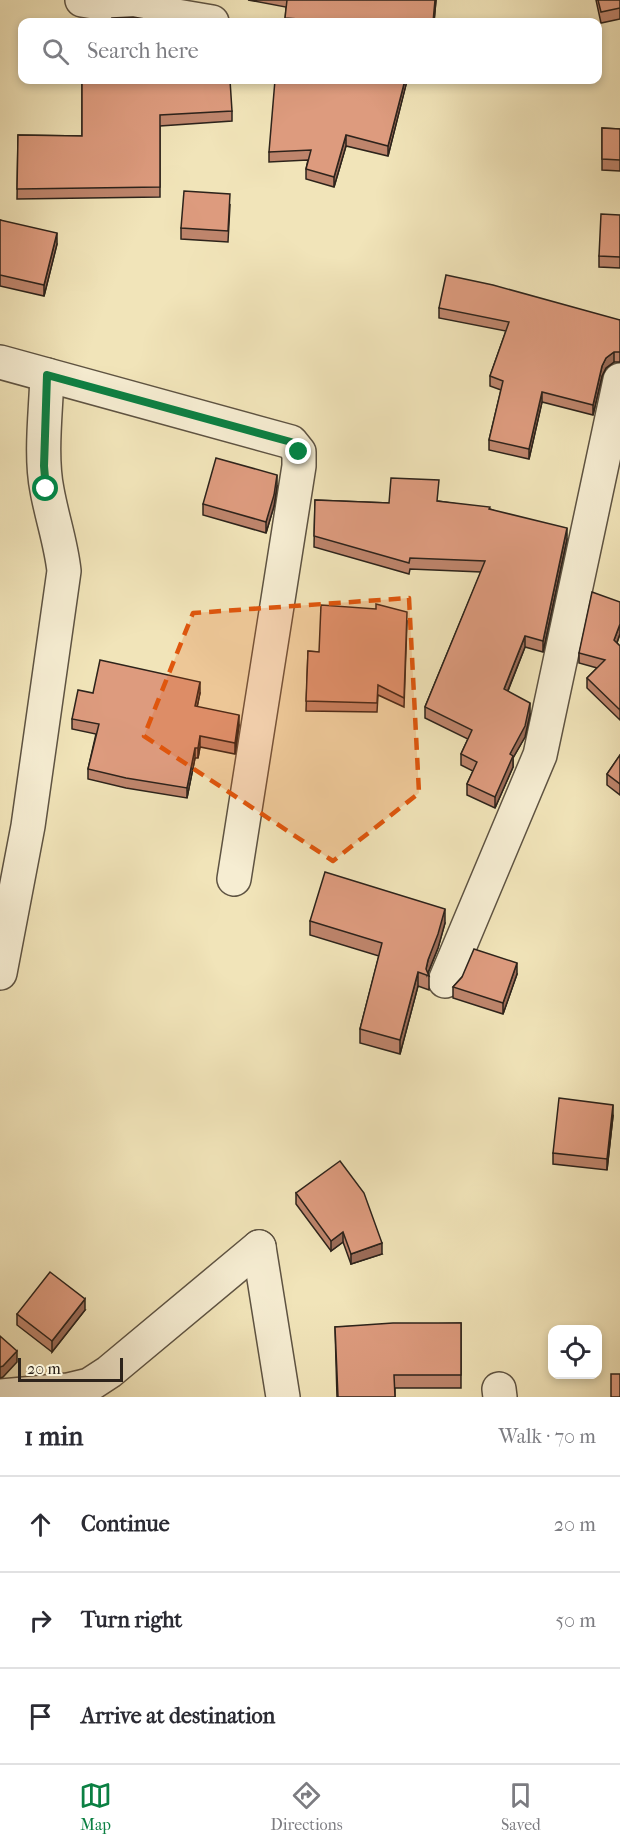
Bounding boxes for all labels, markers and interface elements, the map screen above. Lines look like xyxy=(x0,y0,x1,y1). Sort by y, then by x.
search box xyxy=(18,18,602,84)
icon: search xyxy=(39,35,72,68)
text: Search here xyxy=(87,38,199,64)
route end xyxy=(285,438,311,464)
route start xyxy=(32,475,58,501)
map controls xyxy=(548,1325,602,1379)
button: locate xyxy=(548,1325,602,1379)
scale bar xyxy=(18,1355,123,1382)
text: 20 m xyxy=(27,1359,61,1378)
text: 1 min xyxy=(24,1421,83,1452)
text: Walk · 70 m xyxy=(499,1425,596,1448)
icon: ahead xyxy=(24,1508,57,1541)
text: Continue xyxy=(81,1511,170,1537)
text: 20 m xyxy=(554,1513,596,1536)
icon: right xyxy=(24,1604,57,1637)
text: Turn right xyxy=(81,1607,182,1633)
text: 50 m xyxy=(555,1609,596,1632)
icon: arrive xyxy=(24,1700,57,1733)
text: Arrive at destination xyxy=(81,1703,275,1729)
tab: Map xyxy=(79,1779,112,1834)
tab: Directions xyxy=(271,1779,343,1834)
tab: Saved xyxy=(501,1779,541,1834)

